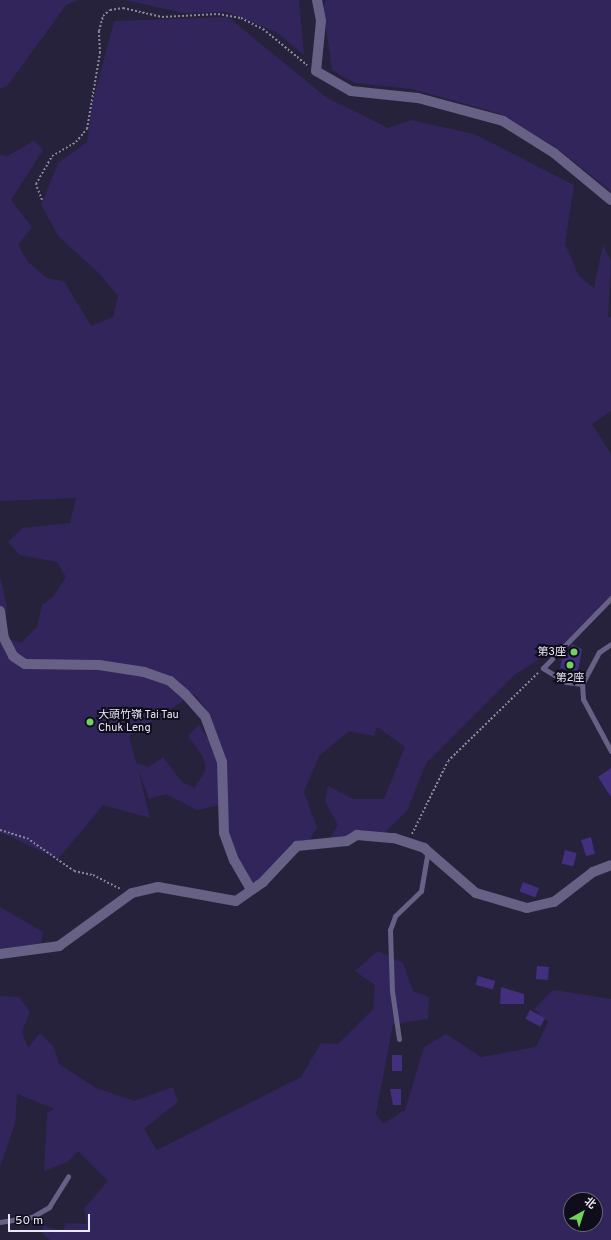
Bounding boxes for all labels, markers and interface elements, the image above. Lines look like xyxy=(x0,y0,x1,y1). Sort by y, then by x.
place label: 第3座 xyxy=(537,645,566,659)
marker: 第3座 xyxy=(569,647,579,657)
marker: 第2座 xyxy=(565,660,575,670)
place label: 第2座 xyxy=(556,671,584,685)
place label: 大頭竹嶺 Tai Tau Chuk Leng xyxy=(98,709,179,735)
marker: 大頭竹嶺 Tai Tau Chuk Leng xyxy=(85,717,95,727)
north arrow xyxy=(563,1192,603,1232)
text: 北 xyxy=(581,1195,599,1212)
scale bar xyxy=(10,1206,92,1232)
text: 50 m xyxy=(15,1213,43,1229)

